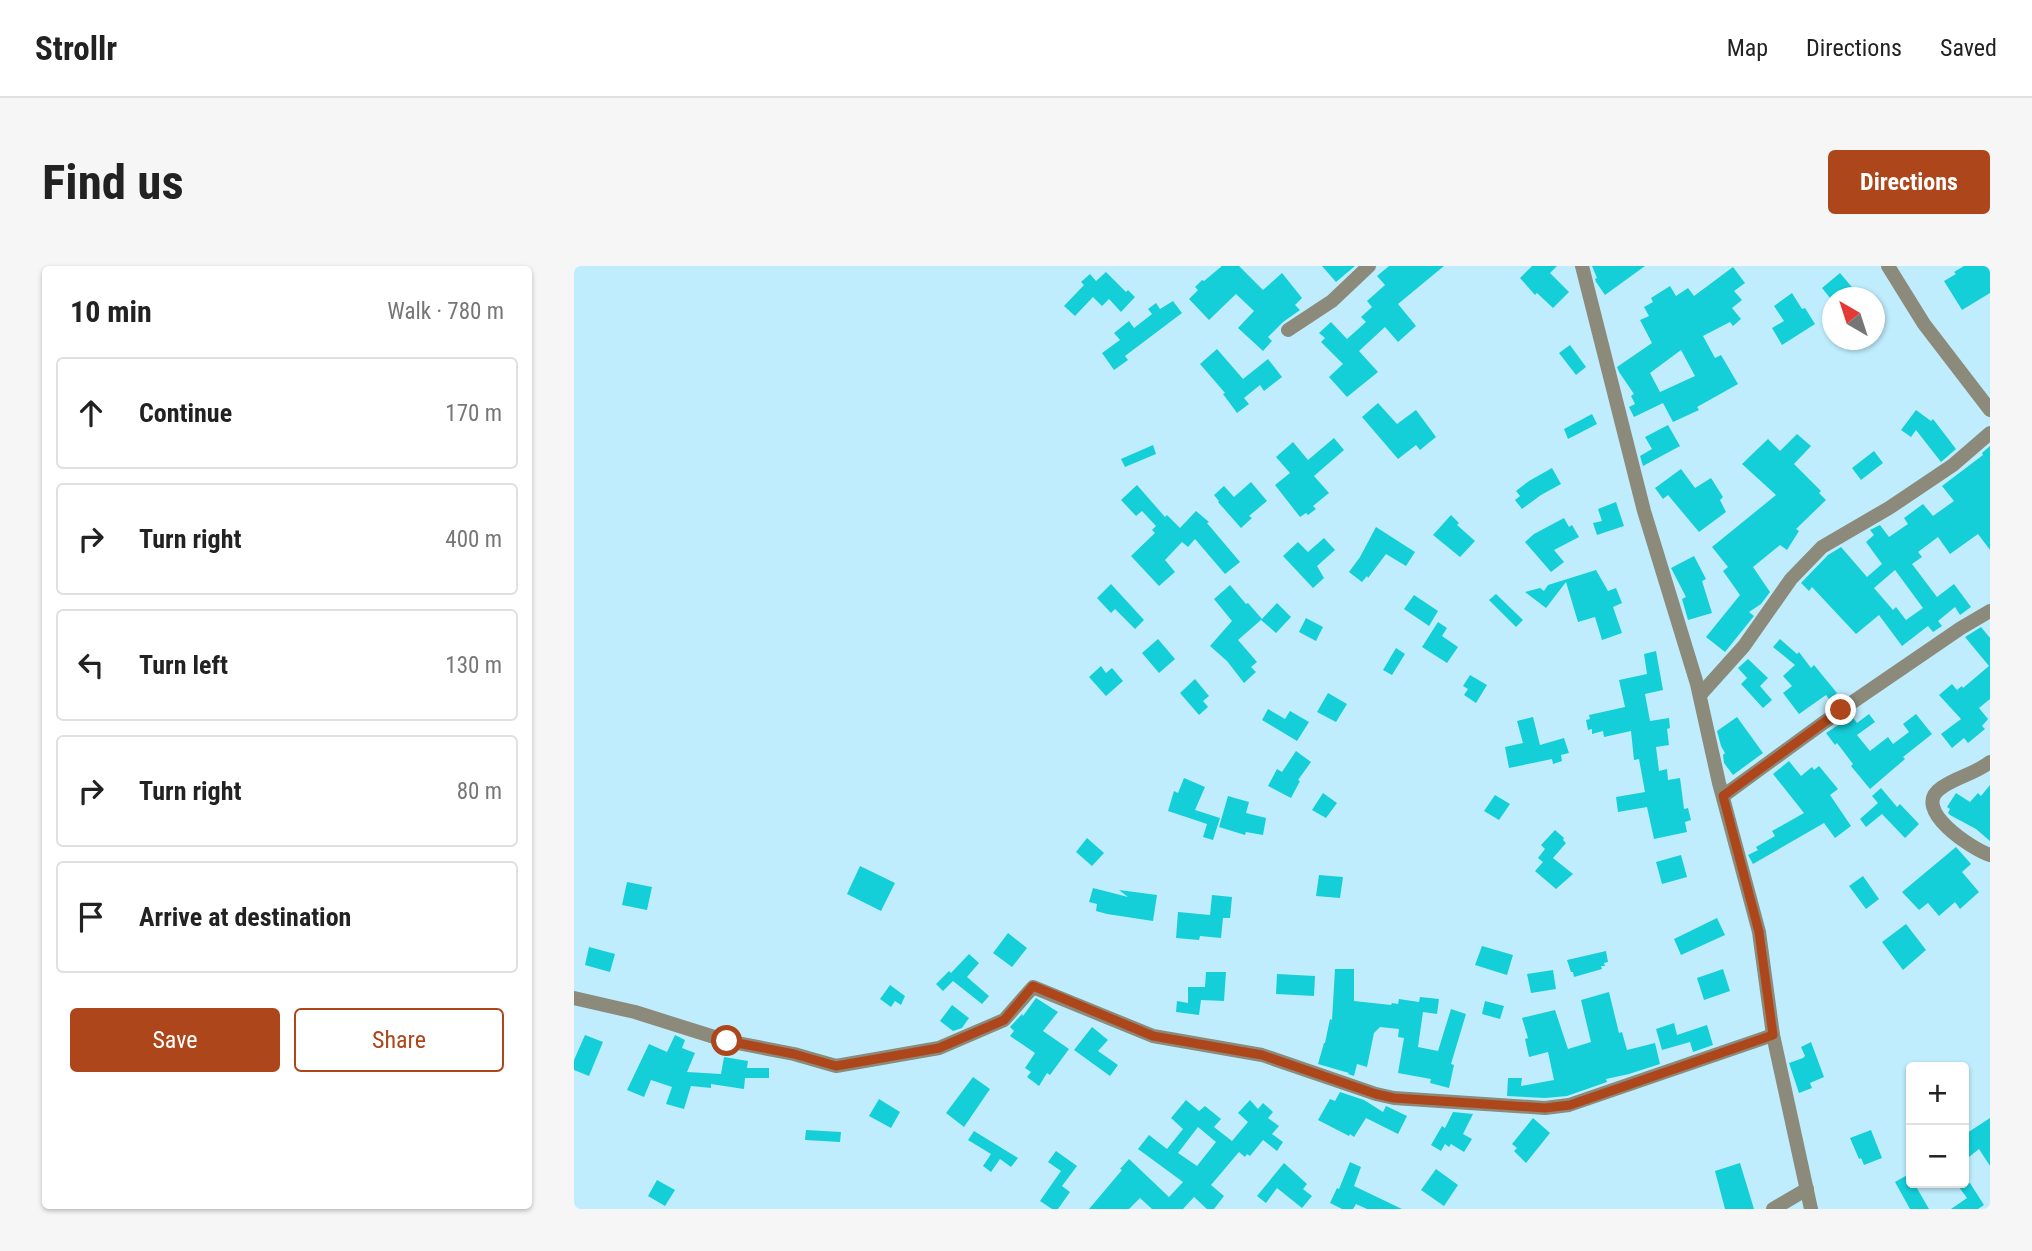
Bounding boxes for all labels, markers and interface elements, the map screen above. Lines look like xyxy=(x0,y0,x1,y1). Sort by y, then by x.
text: Strollr xyxy=(35,29,117,68)
text: Map xyxy=(1727,34,1768,62)
text: Directions xyxy=(1806,34,1902,62)
text: Saved xyxy=(1940,34,1997,62)
button: Directions xyxy=(1828,150,1990,214)
text: Find us xyxy=(42,154,184,211)
north arrow xyxy=(1822,287,1885,350)
text: 10 min xyxy=(70,294,152,329)
text: Walk · 780 m xyxy=(387,298,504,325)
icon: ahead xyxy=(72,394,110,432)
text: Continue xyxy=(139,398,232,428)
text: 170 m xyxy=(445,400,502,427)
icon: right xyxy=(72,520,110,558)
text: Turn right xyxy=(139,524,241,554)
text: 400 m xyxy=(445,526,502,553)
icon: left xyxy=(72,646,110,684)
text: Turn left xyxy=(139,650,228,680)
text: 130 m xyxy=(445,652,502,679)
route end xyxy=(1825,694,1856,725)
icon: right xyxy=(72,772,110,810)
text: Turn right xyxy=(139,776,241,806)
text: 80 m xyxy=(457,778,502,805)
icon: arrive xyxy=(72,898,110,936)
text: Arrive at destination xyxy=(139,902,351,932)
button: Save xyxy=(70,1008,280,1072)
button: Share xyxy=(294,1008,504,1072)
route start xyxy=(711,1025,742,1056)
map controls xyxy=(1906,1062,1969,1188)
button: + xyxy=(1906,1062,1969,1125)
button: − xyxy=(1906,1125,1969,1188)

